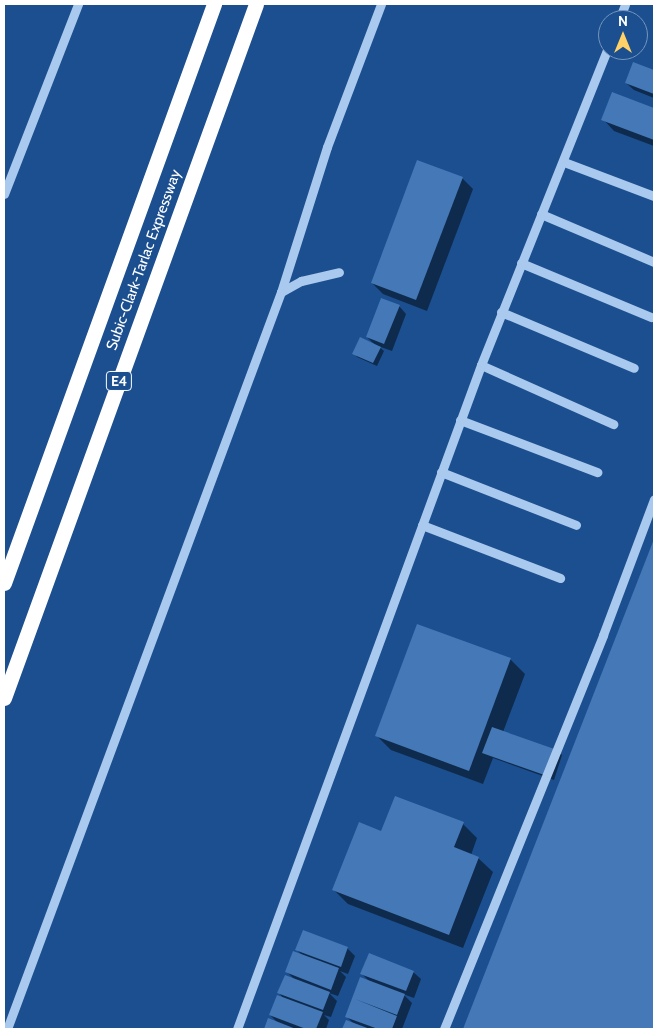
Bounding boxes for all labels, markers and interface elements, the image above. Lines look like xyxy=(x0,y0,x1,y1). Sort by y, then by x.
north arrow xyxy=(598,10,648,60)
text: N xyxy=(618,12,628,30)
street label: Subic-Clark-Tarlac Expressway xyxy=(103,167,185,353)
road number: E4 xyxy=(105,370,133,392)

